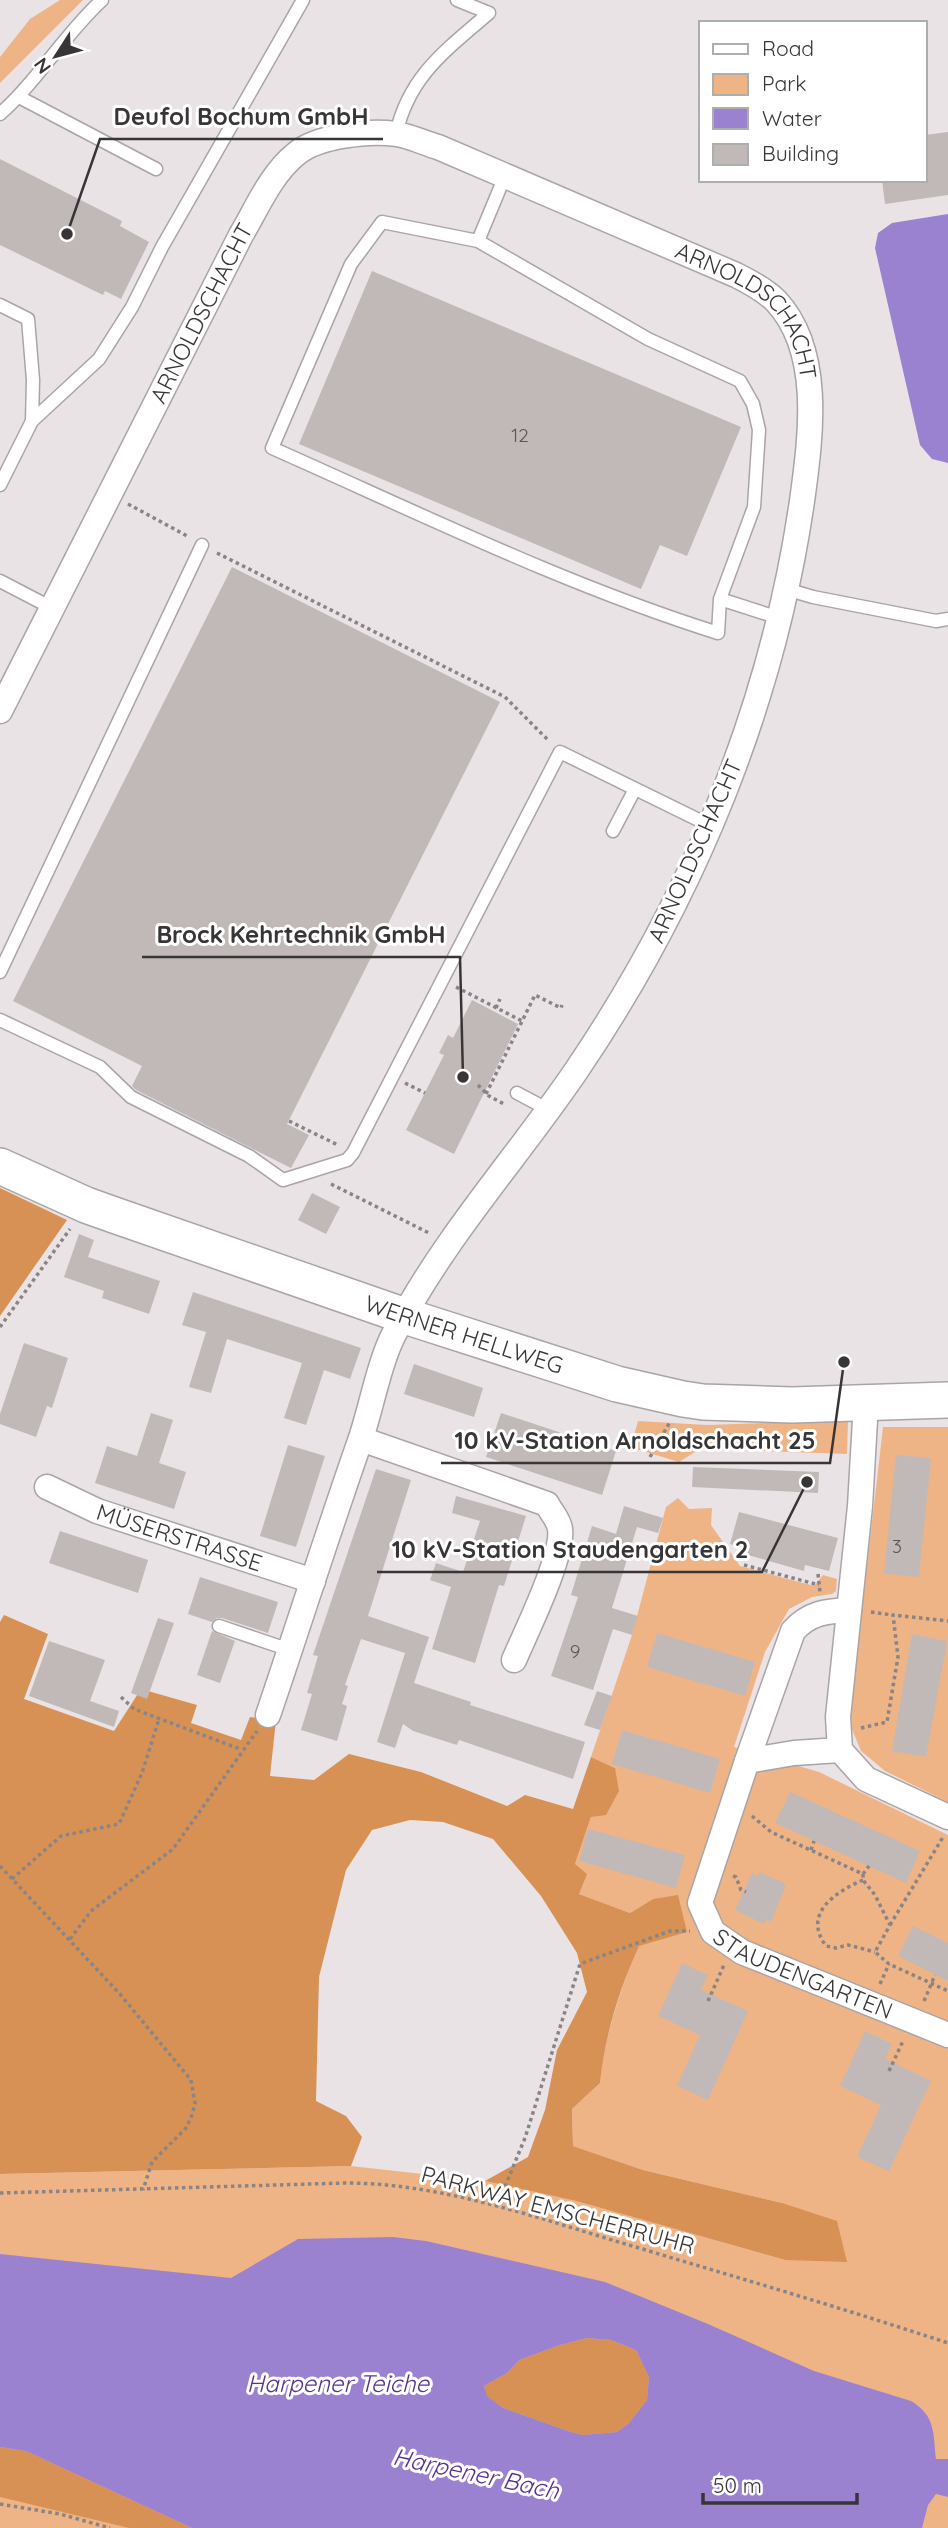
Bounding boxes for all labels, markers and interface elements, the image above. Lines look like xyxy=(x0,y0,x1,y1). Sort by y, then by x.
north arrow xyxy=(21,21,91,91)
legend xyxy=(699,21,927,182)
text: Road xyxy=(762,35,814,61)
text: N xyxy=(28,53,56,79)
text: Park xyxy=(762,70,806,96)
callout: Deufol Bochum GmbH xyxy=(100,94,383,139)
text: Deufol Bochum GmbH xyxy=(114,101,368,131)
text: Water xyxy=(762,105,822,131)
text: Building xyxy=(762,140,839,166)
street label: ARNOLDSCHACHT xyxy=(143,217,259,408)
street label: ARNOLDSCHACHT xyxy=(671,236,823,381)
house number: 12 xyxy=(511,423,529,447)
street label: ARNOLDSCHACHT xyxy=(641,754,748,947)
callout: Brock Kehrtechnik GmbH xyxy=(142,912,460,957)
text: Brock Kehrtechnik GmbH xyxy=(156,919,446,949)
street label: WERNER HELLWEG xyxy=(361,1288,567,1380)
callout: 10 kV-Station Arnoldschacht 25 xyxy=(441,1418,830,1463)
text: 10 kV-Station Arnoldschacht 25 xyxy=(454,1425,816,1455)
street label: MÜSERSTRASSE xyxy=(93,1497,266,1578)
callout: 10 kV-Station Staudengarten 2 xyxy=(377,1527,762,1572)
text: 10 kV-Station Staudengarten 2 xyxy=(392,1534,748,1564)
house number: 3 xyxy=(892,1534,902,1558)
house number: 9 xyxy=(570,1639,580,1663)
street label: STAUDENGARTEN xyxy=(708,1922,897,2025)
street label: PARKWAY EMSCHERRUHR xyxy=(418,2159,698,2260)
water label: Harpener Teiche xyxy=(247,2368,431,2398)
water label: Harpener Bach xyxy=(391,2441,562,2505)
scale bar xyxy=(703,2462,857,2506)
text: 50 m xyxy=(713,2472,762,2498)

